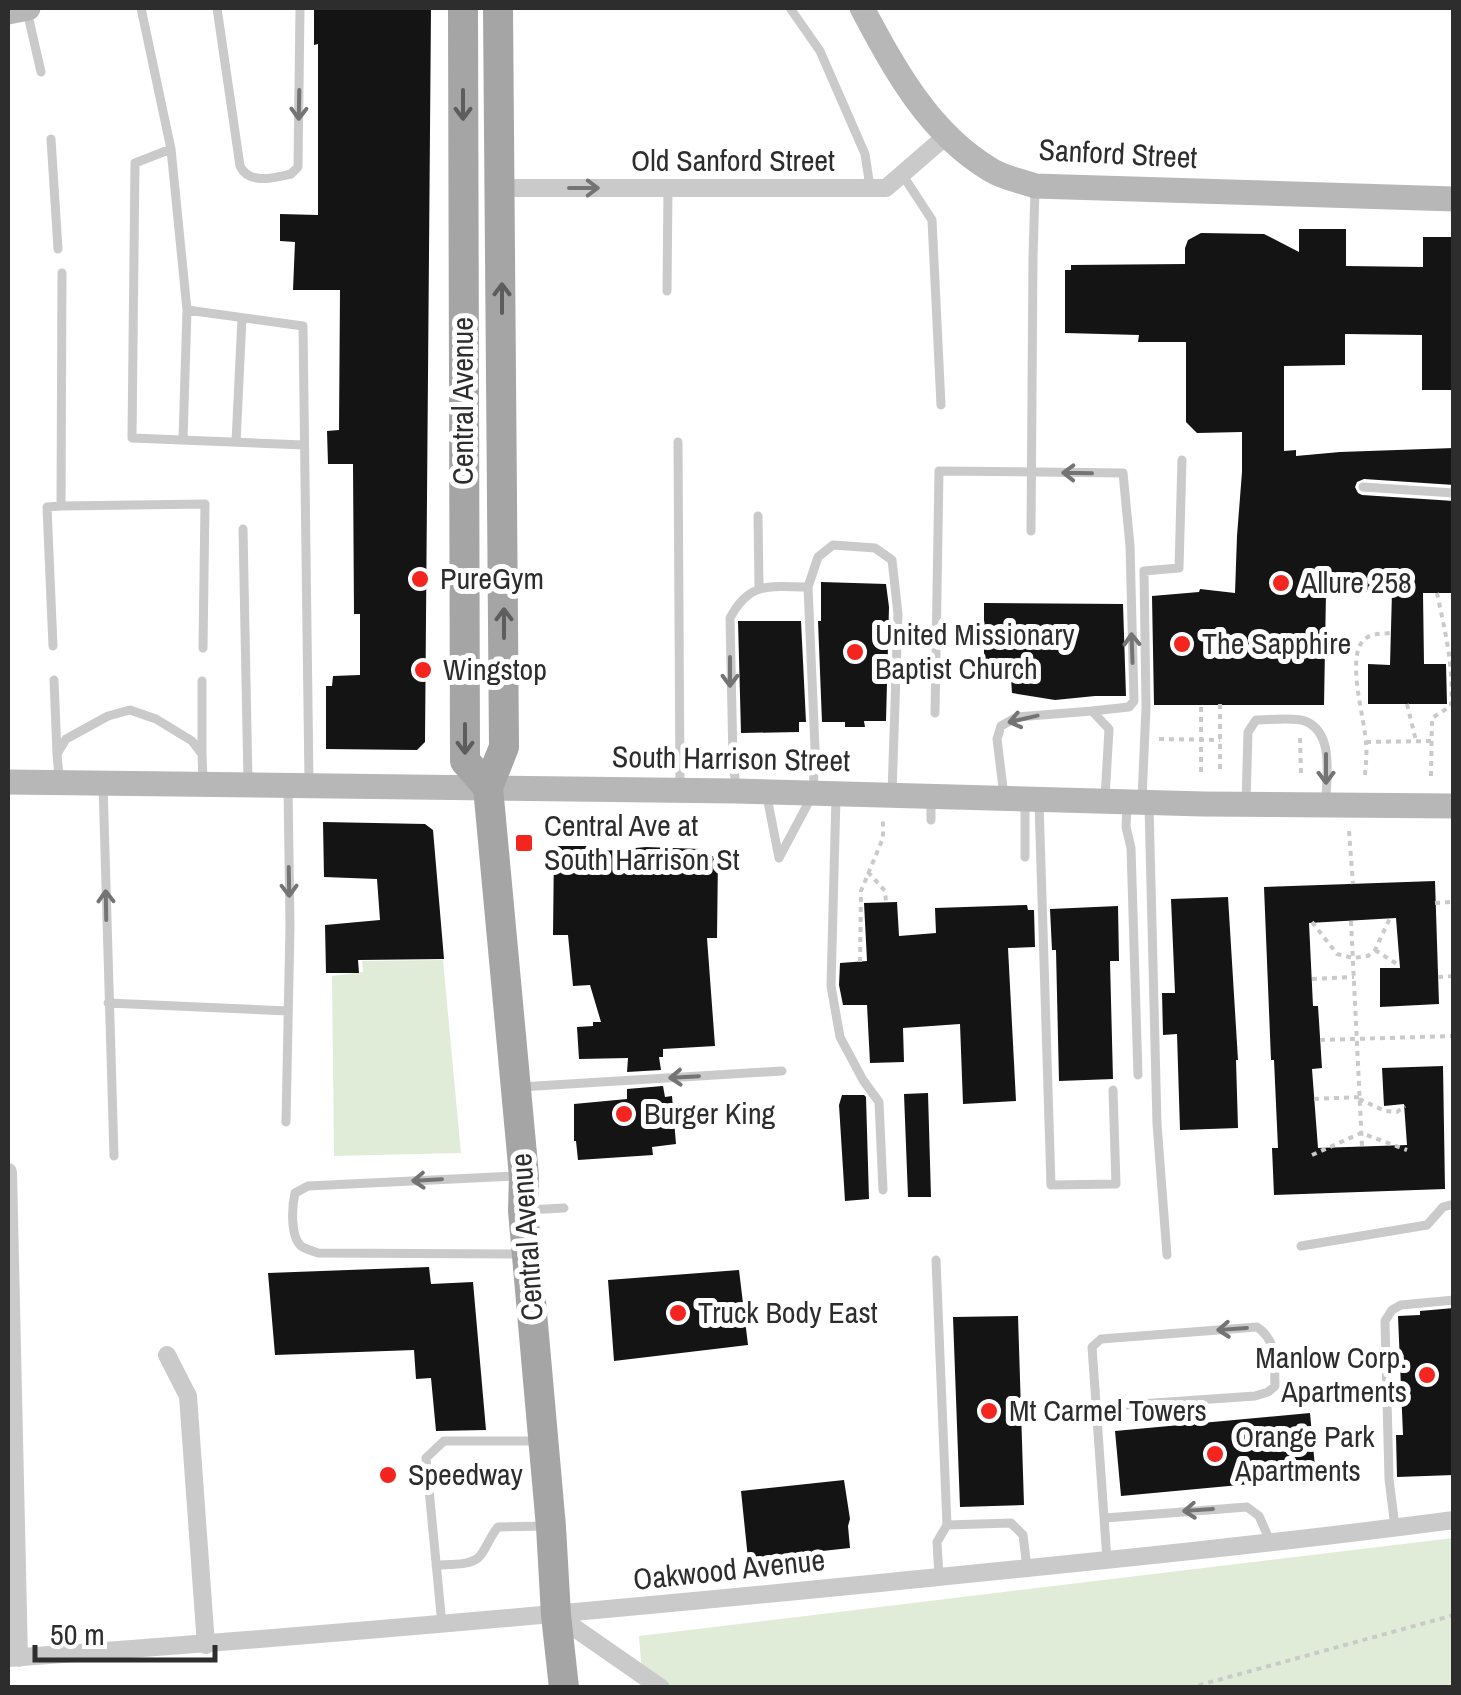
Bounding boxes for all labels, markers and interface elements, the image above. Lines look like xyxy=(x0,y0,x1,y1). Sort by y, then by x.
one-way arrow xyxy=(289,88,308,120)
one-way arrow xyxy=(454,88,472,120)
street label: Sanford Street xyxy=(1038,129,1198,177)
street label: Old Sanford Street xyxy=(631,140,835,180)
one-way arrow xyxy=(568,179,600,198)
one-way arrow xyxy=(492,282,512,314)
street label: Central Avenue xyxy=(442,317,482,485)
one-way arrow xyxy=(1062,463,1094,482)
place label: PureGym xyxy=(440,558,544,598)
place label: Allure 258 xyxy=(1300,562,1412,602)
marker: PureGym xyxy=(409,568,431,590)
marker: Allure 258 xyxy=(1270,572,1292,594)
one-way arrow xyxy=(494,607,514,640)
place label: United Missionary Baptist Church xyxy=(875,614,1075,688)
place label: The Sapphire xyxy=(1202,623,1351,663)
one-way arrow xyxy=(1123,633,1142,665)
marker: The Sapphire xyxy=(1171,633,1193,655)
marker: United Missionary Baptist Church xyxy=(844,641,866,663)
place label: Wingstop xyxy=(443,649,547,689)
one-way arrow xyxy=(720,656,740,688)
marker: Wingstop xyxy=(412,659,434,681)
one-way arrow xyxy=(1008,711,1040,729)
one-way arrow xyxy=(456,722,474,755)
street label: South Harrison Street xyxy=(612,736,850,780)
one-way arrow xyxy=(1316,752,1336,785)
place label: Central Ave at South Harrison St xyxy=(544,805,740,879)
marker: Central Ave at South Harrison St xyxy=(513,832,535,854)
one-way arrow xyxy=(280,866,298,898)
one-way arrow xyxy=(96,890,115,922)
one-way arrow xyxy=(669,1068,701,1087)
place label: Burger King xyxy=(644,1093,776,1133)
marker: Burger King xyxy=(613,1103,635,1125)
street label: Central Avenue xyxy=(500,1152,552,1322)
one-way arrow xyxy=(411,1171,443,1190)
place label: Truck Body East xyxy=(698,1292,878,1332)
marker: Truck Body East xyxy=(667,1302,689,1324)
one-way arrow xyxy=(1216,1320,1248,1339)
place label: Manlow Corp. Apartments xyxy=(1255,1337,1407,1411)
marker: Manlow Corp. Apartments xyxy=(1416,1364,1438,1386)
place label: Mt Carmel Towers xyxy=(1009,1390,1207,1430)
marker: Mt Carmel Towers xyxy=(978,1400,1000,1422)
place label: Orange Park Apartments xyxy=(1234,1416,1375,1490)
marker: Orange Park Apartments xyxy=(1204,1443,1226,1465)
place label: Speedway xyxy=(408,1454,524,1494)
marker: Speedway xyxy=(377,1464,399,1486)
one-way arrow xyxy=(1183,1501,1215,1520)
street label: Oakwood Avenue xyxy=(631,1539,827,1599)
scale bar xyxy=(35,1600,215,1662)
text: 50 m xyxy=(50,1614,105,1654)

